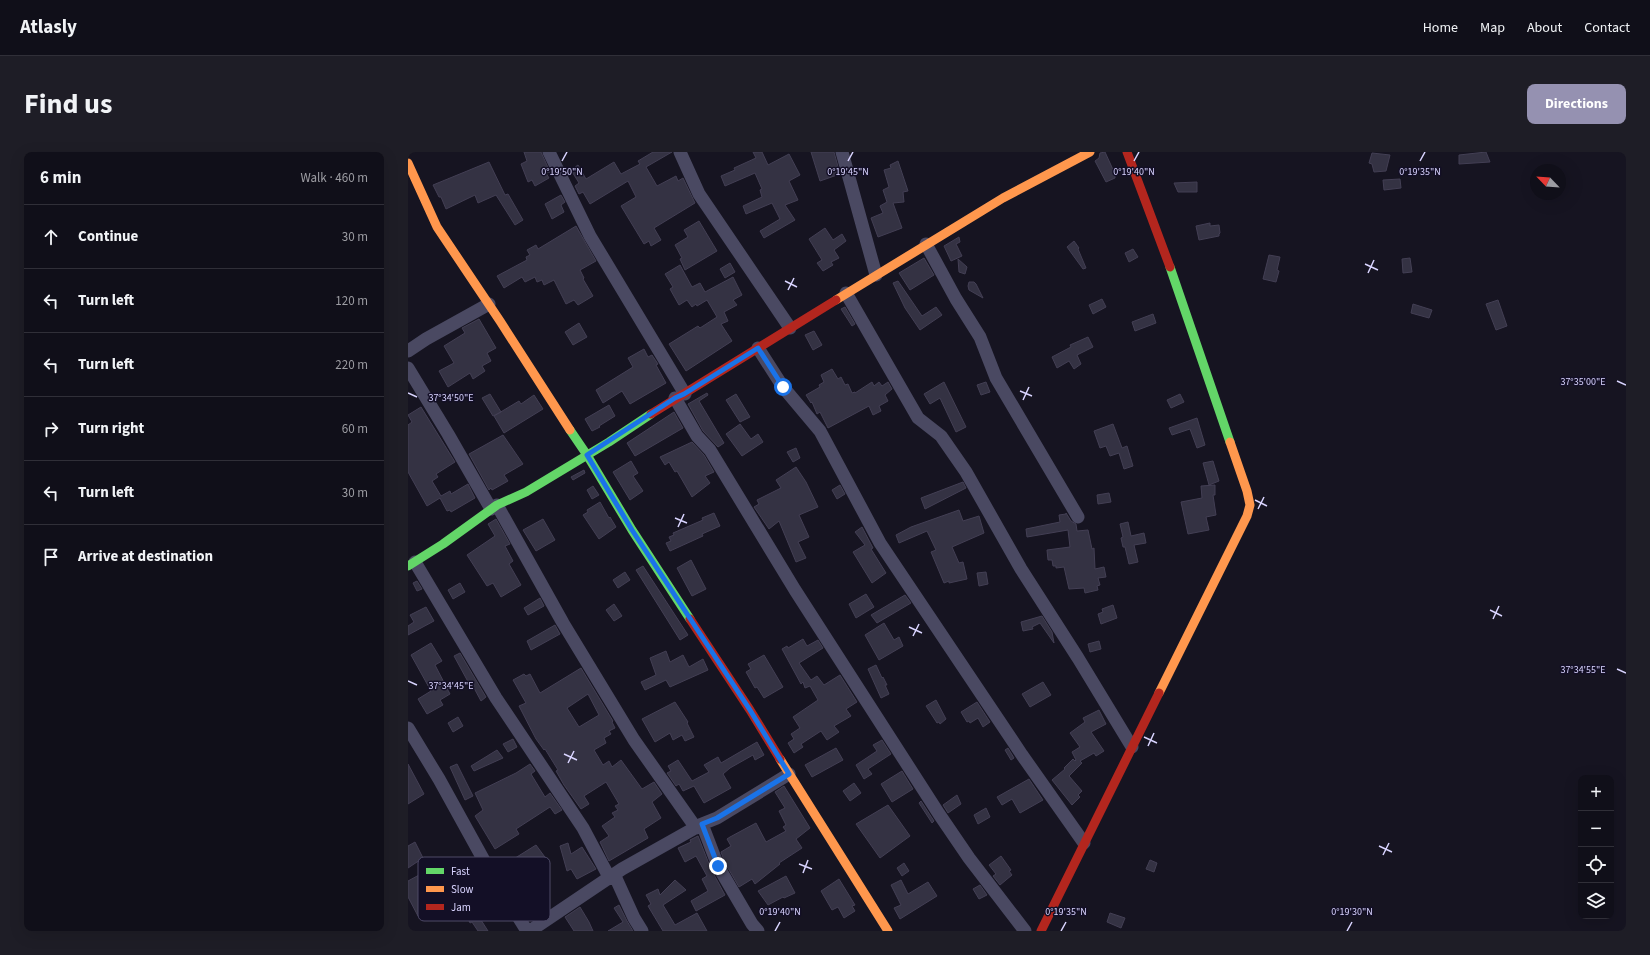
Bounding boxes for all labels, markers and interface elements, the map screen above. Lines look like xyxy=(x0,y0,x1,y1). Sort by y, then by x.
text: Atlasly xyxy=(20,14,77,41)
text: Home xyxy=(1423,18,1458,38)
text: Map xyxy=(1480,18,1505,38)
text: About xyxy=(1527,18,1562,38)
text: Contact xyxy=(1584,18,1630,38)
text: Find us xyxy=(24,84,112,124)
button: Directions xyxy=(1527,84,1626,124)
north arrow xyxy=(1530,164,1566,200)
text: 0°19'50"N xyxy=(541,165,583,179)
text: 0°19'45"N xyxy=(827,165,869,179)
text: 0°19'40"N xyxy=(1113,165,1155,179)
text: 0°19'35"N xyxy=(1399,165,1441,179)
text: 6 min xyxy=(40,166,81,190)
text: Walk · 460 m xyxy=(300,169,368,187)
icon: ahead xyxy=(40,226,62,248)
text: Continue xyxy=(78,226,138,247)
text: 30 m xyxy=(342,228,368,246)
icon: left xyxy=(40,290,62,312)
text: Turn left xyxy=(78,290,134,311)
text: 120 m xyxy=(335,292,368,310)
icon: left xyxy=(40,354,62,376)
text: Turn left xyxy=(78,354,134,375)
text: 220 m xyxy=(335,356,368,374)
text: 37°35'00"E xyxy=(1560,375,1606,389)
route start xyxy=(774,378,792,396)
text: 37°34'50"E xyxy=(428,391,474,405)
icon: right xyxy=(40,418,62,440)
text: Turn right xyxy=(78,418,144,439)
text: 60 m xyxy=(342,420,368,438)
icon: left xyxy=(40,482,62,504)
text: Turn left xyxy=(78,482,134,503)
text: 30 m xyxy=(342,484,368,502)
icon: arrive xyxy=(40,546,62,568)
text: Arrive at destination xyxy=(78,546,213,567)
text: 37°34'55"E xyxy=(1560,663,1606,677)
text: 37°34'45"E xyxy=(428,679,474,693)
map controls xyxy=(1578,775,1614,919)
button: + xyxy=(1578,775,1614,811)
button: − xyxy=(1578,811,1614,847)
button: locate xyxy=(1578,847,1614,883)
legend xyxy=(418,857,550,921)
route end xyxy=(709,857,727,875)
text: Fast xyxy=(451,864,470,879)
text: Slow xyxy=(451,882,474,897)
button: layers xyxy=(1578,883,1614,919)
text: Jam xyxy=(451,900,471,915)
text: 0°19'40"N xyxy=(759,905,801,919)
text: 0°19'35"N xyxy=(1045,905,1087,919)
text: 0°19'30"N xyxy=(1331,905,1373,919)

